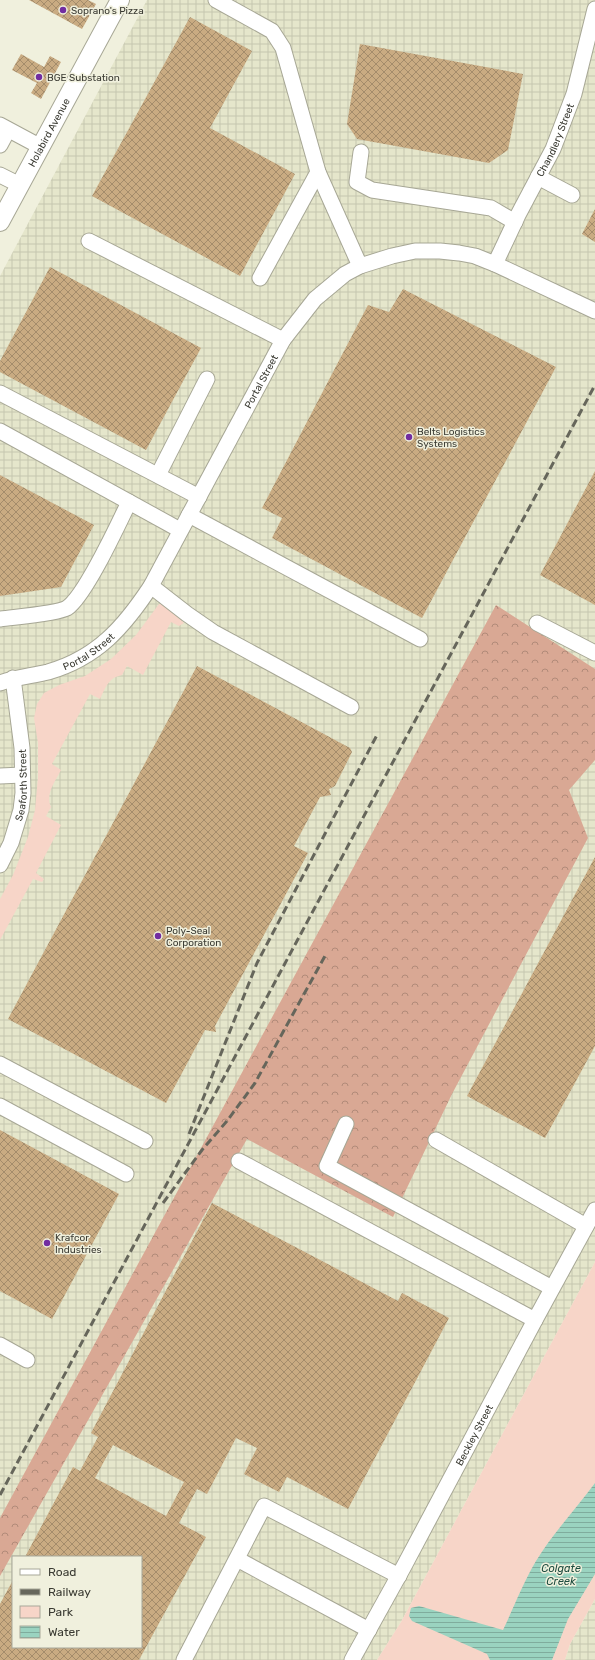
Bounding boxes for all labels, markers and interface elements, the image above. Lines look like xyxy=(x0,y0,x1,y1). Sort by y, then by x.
marker: Soprano's Pizza xyxy=(58,5,68,15)
place label: Soprano's Pizza xyxy=(71,5,144,17)
marker: BGE Substation xyxy=(34,72,44,82)
place label: BGE Substation xyxy=(47,72,120,84)
street label: Holabird Avenue xyxy=(26,96,73,169)
street label: Chandlery Street xyxy=(534,102,577,179)
street label: Portal Street xyxy=(242,353,281,411)
place label: Belts Logistics Systems xyxy=(417,426,485,450)
marker: Belts Logistics Systems xyxy=(404,432,414,442)
street label: Portal Street xyxy=(61,631,117,673)
street label: Seaforth Street xyxy=(13,749,30,823)
place label: Poly-Seal Corporation xyxy=(166,925,221,949)
marker: Poly-Seal Corporation xyxy=(153,931,163,941)
place label: Krafcor Industries xyxy=(55,1232,102,1256)
marker: Krafcor Industries xyxy=(42,1238,52,1248)
street label: Beckley Street xyxy=(454,1403,496,1468)
legend xyxy=(12,1556,142,1648)
water label: Colgate Creek xyxy=(541,1562,581,1588)
text: Road xyxy=(48,1565,76,1579)
text: Railway xyxy=(48,1585,91,1599)
text: Park xyxy=(48,1605,74,1619)
text: Water xyxy=(48,1625,80,1639)

